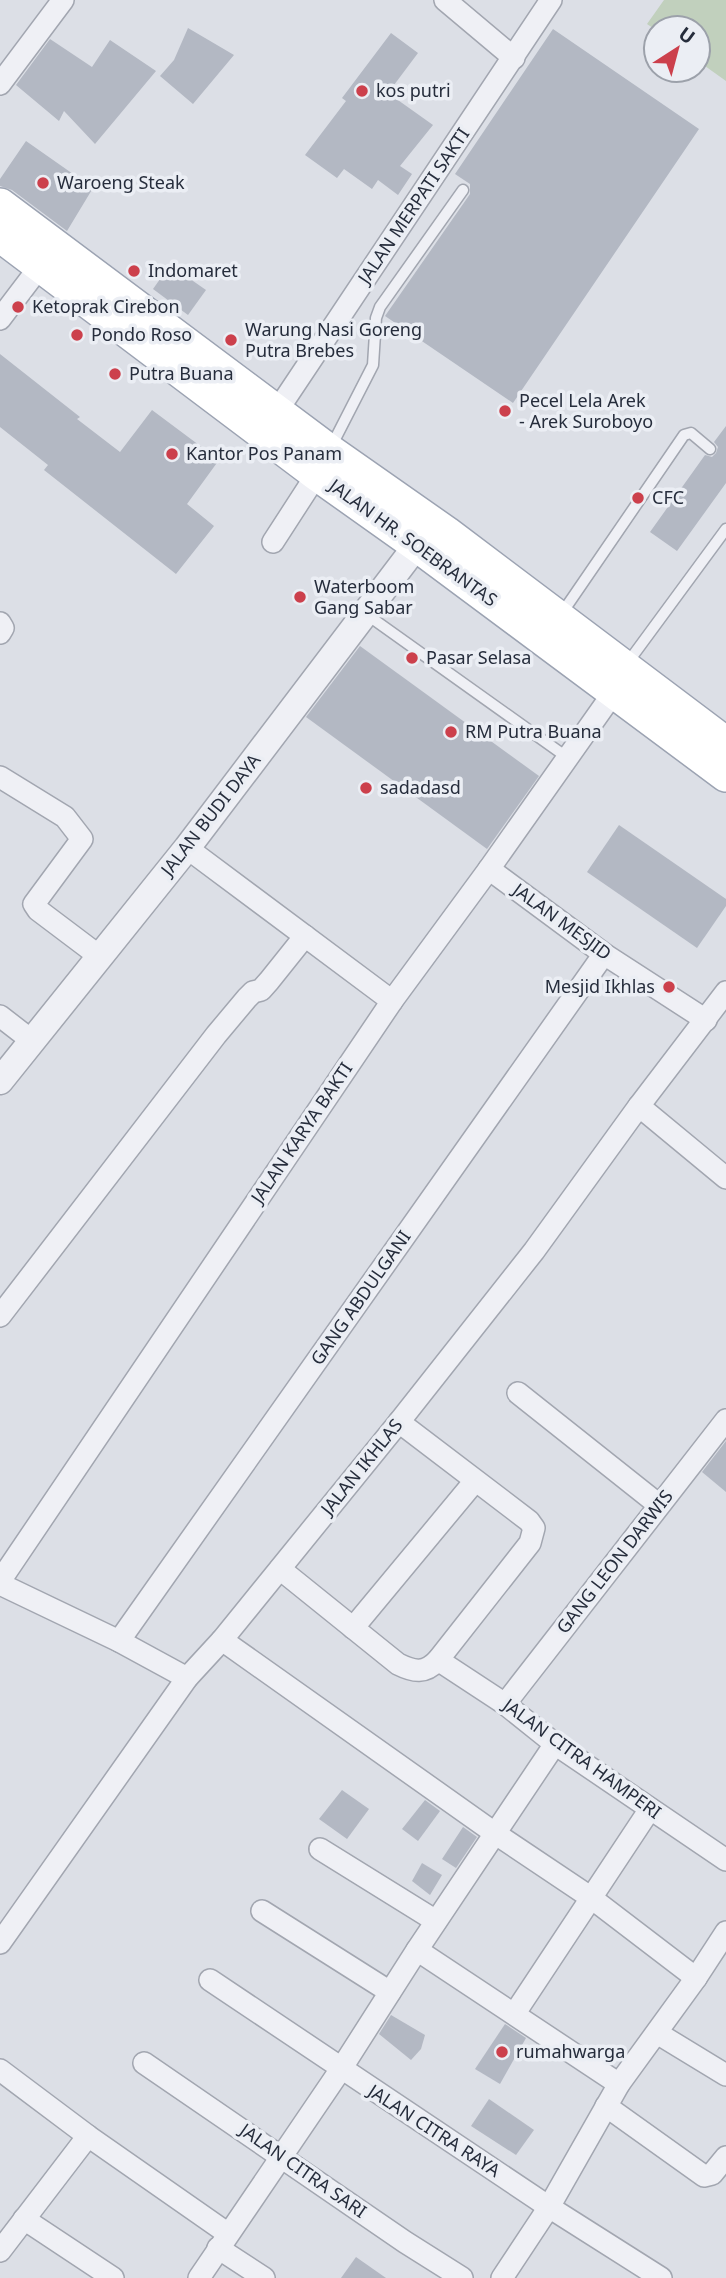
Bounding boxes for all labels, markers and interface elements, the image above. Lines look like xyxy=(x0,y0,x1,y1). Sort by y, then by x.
north arrow xyxy=(642,14,712,84)
text: U xyxy=(674,21,700,50)
place label: kos putri xyxy=(376,78,451,102)
marker: kos putri xyxy=(354,83,370,99)
street label: JALAN MERPATI SAKTI xyxy=(351,123,474,290)
place label: Waroeng Steak xyxy=(57,170,185,194)
marker: Waroeng Steak xyxy=(35,175,51,191)
place label: Indomaret xyxy=(148,258,238,282)
marker: Indomaret xyxy=(126,263,142,279)
place label: Ketoprak Cirebon xyxy=(32,294,180,318)
marker: Ketoprak Cirebon xyxy=(10,299,26,315)
place label: Warung Nasi Goreng Putra Brebes xyxy=(245,317,422,362)
place label: Pondo Roso xyxy=(91,322,192,346)
marker: Pondo Roso xyxy=(69,327,85,343)
marker: Warung Nasi Goreng Putra Brebes xyxy=(223,332,239,348)
place label: Putra Buana xyxy=(129,361,234,385)
marker: Putra Buana xyxy=(107,366,123,382)
place label: Pecel Lela Arek - Arek Suroboyo xyxy=(519,388,653,433)
marker: Pecel Lela Arek - Arek Suroboyo xyxy=(497,403,513,419)
place label: Kantor Pos Panam xyxy=(186,441,342,465)
marker: Kantor Pos Panam xyxy=(164,446,180,462)
street label: JALAN HR. SOEBRANTAS xyxy=(323,472,502,611)
place label: CFC xyxy=(652,485,684,509)
marker: CFC xyxy=(630,490,646,506)
place label: Waterboom Gang Sabar xyxy=(314,574,414,619)
marker: Waterboom Gang Sabar xyxy=(292,589,308,605)
place label: Pasar Selasa xyxy=(426,645,531,669)
marker: Pasar Selasa xyxy=(404,650,420,666)
place label: RM Putra Buana xyxy=(465,719,602,743)
marker: RM Putra Buana xyxy=(443,724,459,740)
street label: JALAN BUDI DAYA xyxy=(154,748,266,882)
place label: sadadasd xyxy=(380,775,461,799)
marker: sadadasd xyxy=(358,780,374,796)
street label: JALAN MESJID xyxy=(507,876,617,965)
place label: Mesjid Ikhlas xyxy=(545,974,655,998)
marker: Mesjid Ikhlas xyxy=(661,979,677,995)
street label: JALAN KARYA BAKTI xyxy=(244,1057,357,1209)
street label: GANG ABDULGANI xyxy=(305,1225,416,1369)
street label: JALAN IKHLAS xyxy=(314,1413,407,1521)
street label: GANG LEON DARWIS xyxy=(551,1485,678,1638)
street label: JALAN CITRA HAMPERI xyxy=(497,1691,666,1824)
place label: rumahwarga xyxy=(516,2039,625,2063)
marker: rumahwarga xyxy=(494,2044,510,2060)
street label: JALAN CITRA RAYA xyxy=(362,2077,506,2182)
street label: JALAN CITRA SARI xyxy=(234,2116,372,2223)

